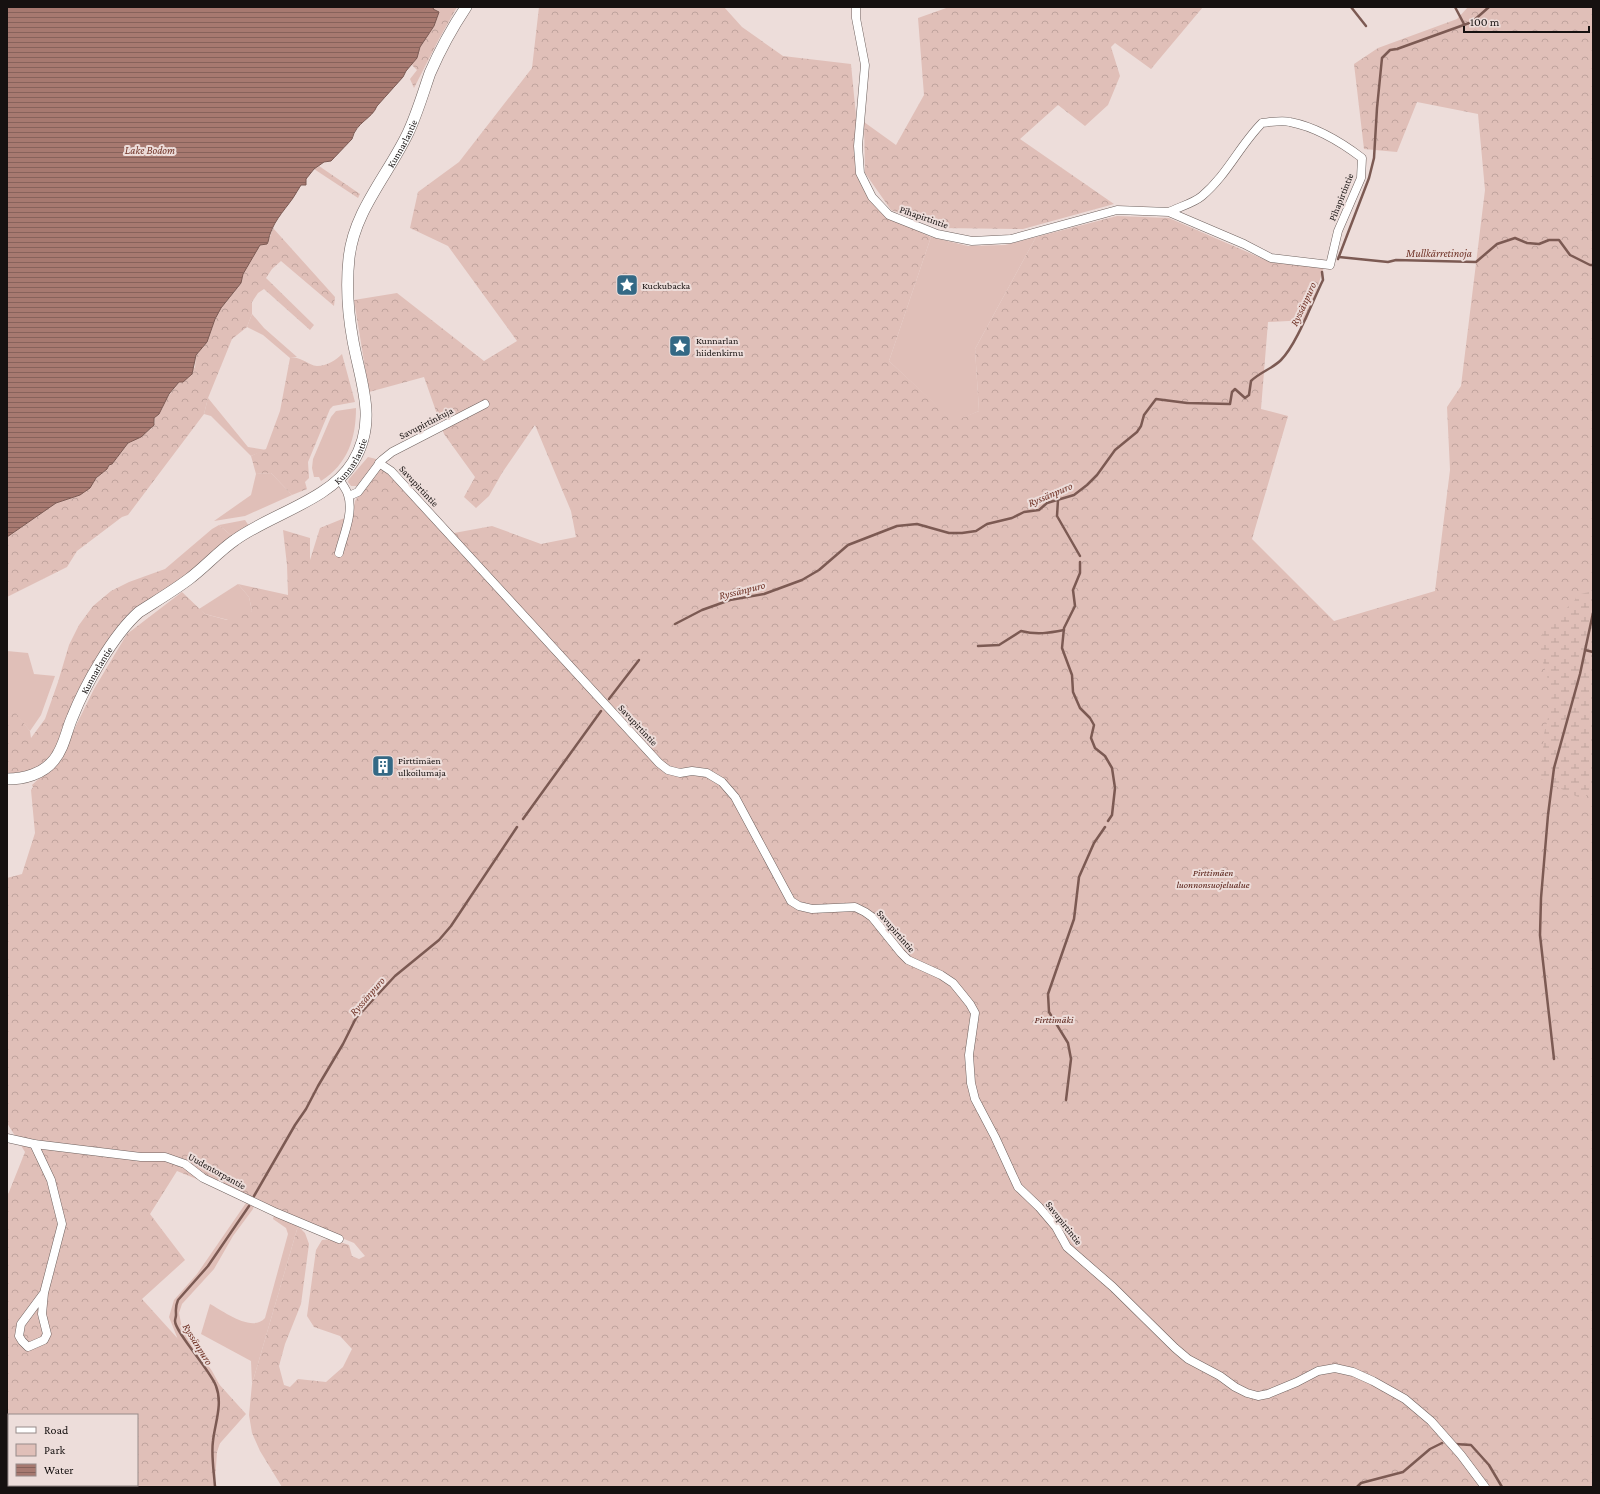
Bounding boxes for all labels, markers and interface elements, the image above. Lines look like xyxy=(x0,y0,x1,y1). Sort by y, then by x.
scale bar xyxy=(1464,8,1589,34)
text: 100 m xyxy=(1470,15,1500,29)
street label: Kunnarlantie xyxy=(385,117,419,169)
water label: Lake Bodom xyxy=(125,144,175,156)
street label: Pihapirtintie xyxy=(1326,171,1356,223)
street label: Pihapirtintie xyxy=(898,204,950,231)
water label: Mullkärretinoja xyxy=(1405,247,1472,260)
place icon: Kuckubacka xyxy=(614,272,640,298)
place label: Kuckubacka xyxy=(642,280,691,291)
water label: Ryssänpuro xyxy=(1288,280,1319,328)
place icon: Kunnarlan hiidenkirnu xyxy=(667,333,693,359)
place label: Kunnarlan hiidenkirnu xyxy=(696,335,744,358)
street label: Savupirtinkuja xyxy=(397,405,456,442)
street label: Kunnarlantie xyxy=(332,436,369,486)
street label: Savupirtintie xyxy=(397,463,441,509)
water label: Ryssänpuro xyxy=(1026,479,1075,510)
water label: Ryssänpuro xyxy=(718,578,767,602)
street label: Kunnarlantie xyxy=(78,644,114,696)
street label: Savupirtintie xyxy=(616,702,660,748)
building icon: Pirttimäen ulkoilumaja xyxy=(370,753,396,779)
place label: Pirttimäen ulkoilumaja xyxy=(398,755,446,779)
park label: Pirttimäen luonnonsuojelualue xyxy=(1176,867,1250,891)
street label: Savupirtintie xyxy=(875,908,918,955)
water label: Ryssänpuro xyxy=(347,974,388,1018)
park label: Pirttimäki xyxy=(1035,1014,1074,1025)
street label: Uudentorpantie xyxy=(186,1151,248,1192)
street label: Savupirtintie xyxy=(1044,1199,1085,1247)
water label: Ryssänpuro xyxy=(180,1321,216,1368)
legend xyxy=(8,1414,138,1486)
text: Road xyxy=(44,1423,69,1437)
text: Park xyxy=(44,1443,66,1457)
text: Water xyxy=(44,1463,74,1477)

